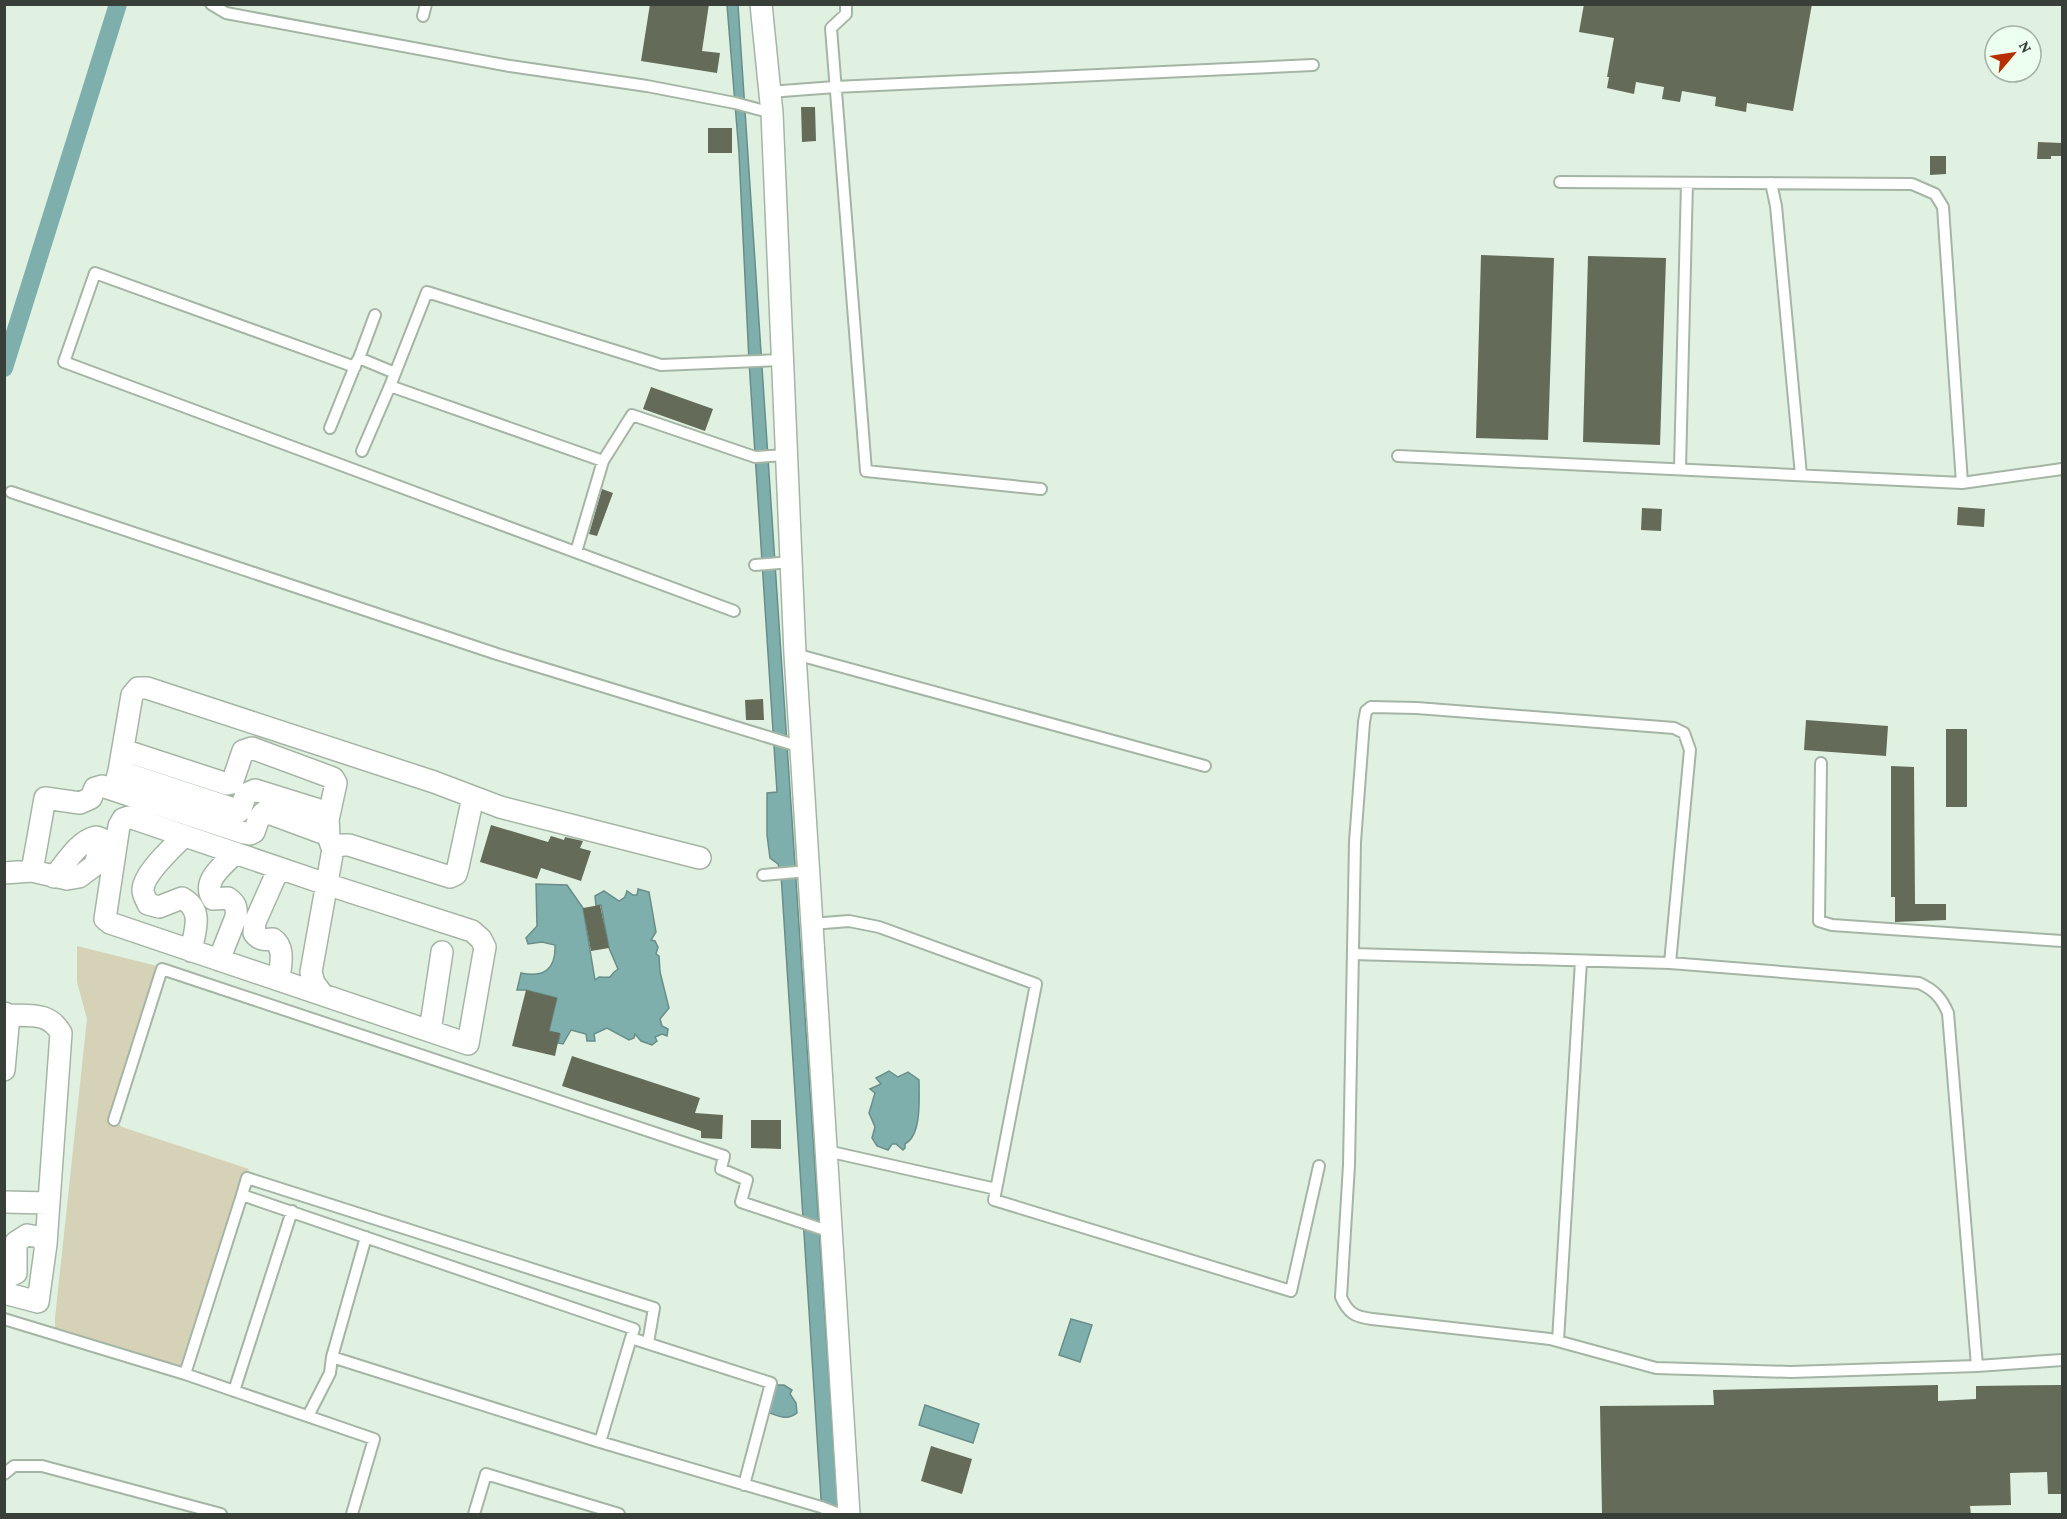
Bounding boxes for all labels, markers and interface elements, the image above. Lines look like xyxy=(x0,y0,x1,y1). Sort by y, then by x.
north arrow xyxy=(1983,24,2043,84)
text: N xyxy=(2016,38,2036,56)

